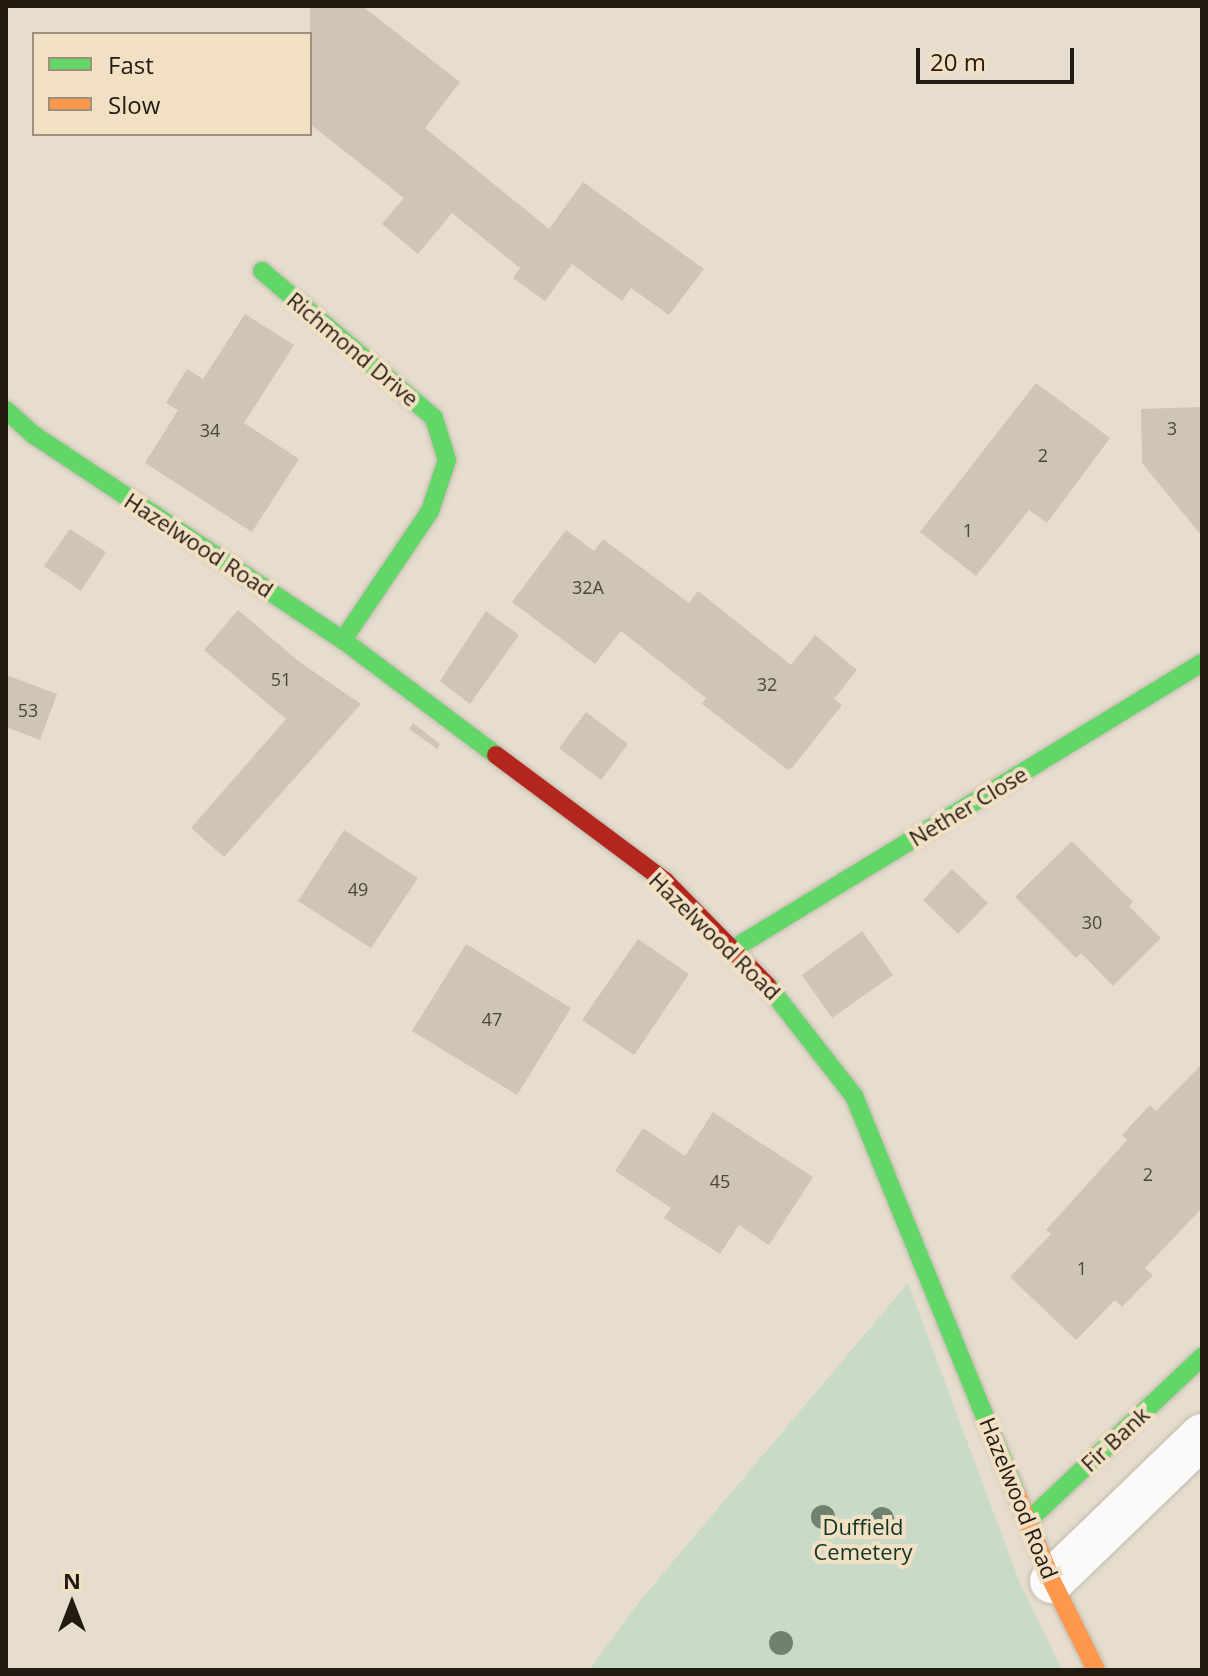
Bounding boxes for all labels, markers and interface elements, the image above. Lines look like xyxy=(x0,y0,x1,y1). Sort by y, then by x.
legend xyxy=(32,32,312,136)
scale bar xyxy=(920,32,1078,82)
text: 20 m xyxy=(930,45,986,78)
text: Fast xyxy=(108,48,154,81)
text: Slow xyxy=(108,88,160,121)
street label: Richmond Drive xyxy=(282,286,424,412)
house number: 3 xyxy=(1167,417,1177,439)
house number: 34 xyxy=(200,419,220,441)
house number: 2 xyxy=(1038,444,1048,466)
street label: Hazelwood Road xyxy=(120,487,278,603)
house number: 1 xyxy=(963,519,973,541)
house number: 32A xyxy=(572,576,604,598)
house number: 51 xyxy=(271,668,291,690)
house number: 32 xyxy=(757,673,777,695)
house number: 53 xyxy=(18,699,38,721)
street label: Nether Close xyxy=(904,760,1032,852)
street label: Hazelwood Road xyxy=(644,867,786,1005)
house number: 49 xyxy=(348,878,368,900)
house number: 30 xyxy=(1082,911,1102,933)
house number: 47 xyxy=(482,1008,502,1030)
house number: 2 xyxy=(1143,1163,1153,1185)
house number: 45 xyxy=(710,1170,730,1192)
house number: 1 xyxy=(1077,1257,1087,1279)
street label: Fir Bank xyxy=(1076,1401,1154,1477)
street label: Hazelwood Road xyxy=(975,1413,1063,1583)
park label: Duffield Cemetery xyxy=(813,1513,913,1564)
north arrow xyxy=(32,1564,112,1644)
text: N xyxy=(63,1565,81,1595)

